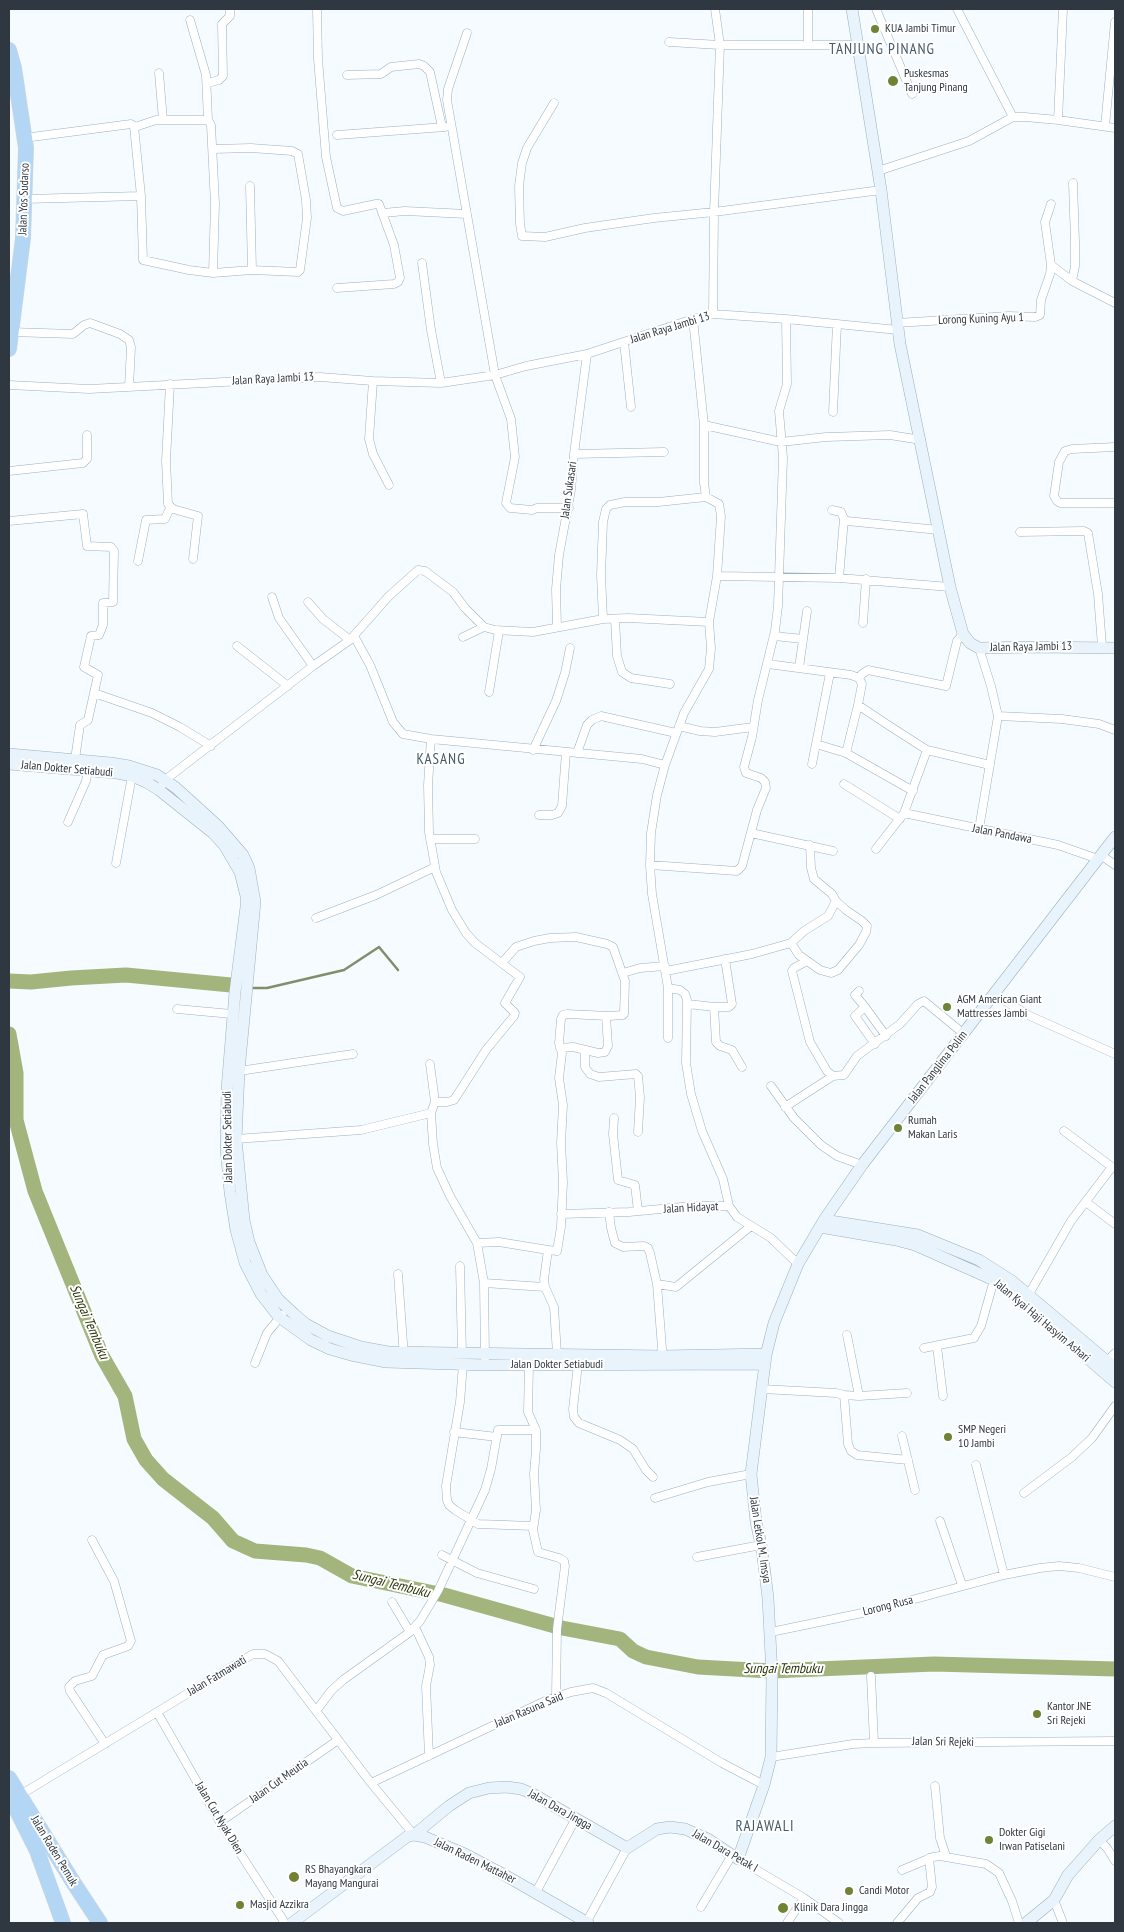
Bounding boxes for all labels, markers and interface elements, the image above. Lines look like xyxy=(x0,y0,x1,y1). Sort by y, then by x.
place label: KUA Jambi Timur xyxy=(885,22,956,36)
marker: KUA Jambi Timur xyxy=(869,23,881,35)
district label: TANJUNG PINANG xyxy=(827,41,937,59)
place label: Puskesmas Tanjung Pinang xyxy=(904,67,968,95)
marker: Puskesmas Tanjung Pinang xyxy=(886,74,900,88)
street label: Jalan Yos Sudarso xyxy=(16,163,32,235)
street label: Jalan Raya Jambi 13 xyxy=(629,309,711,347)
street label: Lorong Kuning Ayu 1 xyxy=(938,310,1024,328)
street label: Jalan Raya Jambi 13 xyxy=(232,370,314,388)
street label: Jalan Sukasari xyxy=(558,460,580,520)
street label: Jalan Raya Jambi 13 xyxy=(990,639,1072,655)
district label: KASANG xyxy=(416,751,466,769)
street label: Jalan Dokter Setiabudi xyxy=(20,758,114,780)
street label: Jalan Pandawa xyxy=(971,821,1033,847)
place label: AGM American Giant Mattresses Jambi xyxy=(957,993,1042,1021)
marker: AGM American Giant Mattresses Jambi xyxy=(941,1001,953,1013)
street label: Jalan Panglima Polim xyxy=(905,1028,971,1106)
street label: Jalan Dokter Setiabudi xyxy=(220,1091,236,1183)
place label: Rumah Makan Laris xyxy=(908,1114,957,1142)
marker: Rumah Makan Laris xyxy=(892,1122,904,1134)
street label: Jalan Hidayat xyxy=(663,1199,719,1217)
street label: Jalan Kyai Haji Hasyim Ashari xyxy=(991,1277,1093,1365)
water label: Sungai Tembuku xyxy=(66,1282,112,1362)
street label: Jalan Dokter Setiabudi xyxy=(511,1358,603,1372)
place label: SMP Negeri 10 Jambi xyxy=(958,1423,1006,1451)
marker: SMP Negeri 10 Jambi xyxy=(942,1431,954,1443)
street label: Jalan Letkol M. Imsya xyxy=(746,1496,774,1584)
water label: Sungai Tembuku xyxy=(351,1566,431,1602)
street label: Lorong Rusa xyxy=(862,1593,914,1619)
street label: Jalan Fatmawati xyxy=(185,1653,249,1699)
water label: Sungai Tembuku xyxy=(743,1661,823,1677)
street label: Jalan Rasuna Said xyxy=(492,1689,566,1731)
place label: Kantor JNE Sri Rejeki xyxy=(1047,1700,1091,1728)
marker: Kantor JNE Sri Rejeki xyxy=(1031,1708,1043,1720)
street label: Jalan Sri Rejeki xyxy=(912,1734,974,1750)
street label: Jalan Cut Meutia xyxy=(247,1756,311,1806)
street label: Jalan Cut Nyak Dien xyxy=(192,1779,246,1857)
street label: Jalan Dara Jingga xyxy=(526,1787,594,1833)
street label: Jalan Raden Pemuk xyxy=(27,1813,81,1889)
district label: RAJAWALI xyxy=(735,1818,795,1836)
place label: Dokter Gigi Irwan Patiselani xyxy=(999,1826,1065,1854)
street label: Jalan Dara Petak I xyxy=(690,1827,760,1875)
marker: Dokter Gigi Irwan Patiselani xyxy=(983,1834,995,1846)
street label: Jalan Raden Mattaher xyxy=(432,1835,518,1887)
place label: RS Bhayangkara Mayang Mangurai xyxy=(305,1863,379,1891)
marker: RS Bhayangkara Mayang Mangurai xyxy=(287,1870,301,1884)
place label: Candi Motor xyxy=(859,1884,909,1898)
marker: Candi Motor xyxy=(843,1885,855,1897)
place label: Masjid Azzikra xyxy=(250,1898,309,1912)
marker: Masjid Azzikra xyxy=(234,1899,246,1911)
marker: Klinik Dara Jingga xyxy=(776,1901,790,1915)
place label: Klinik Dara Jingga xyxy=(794,1901,868,1915)

